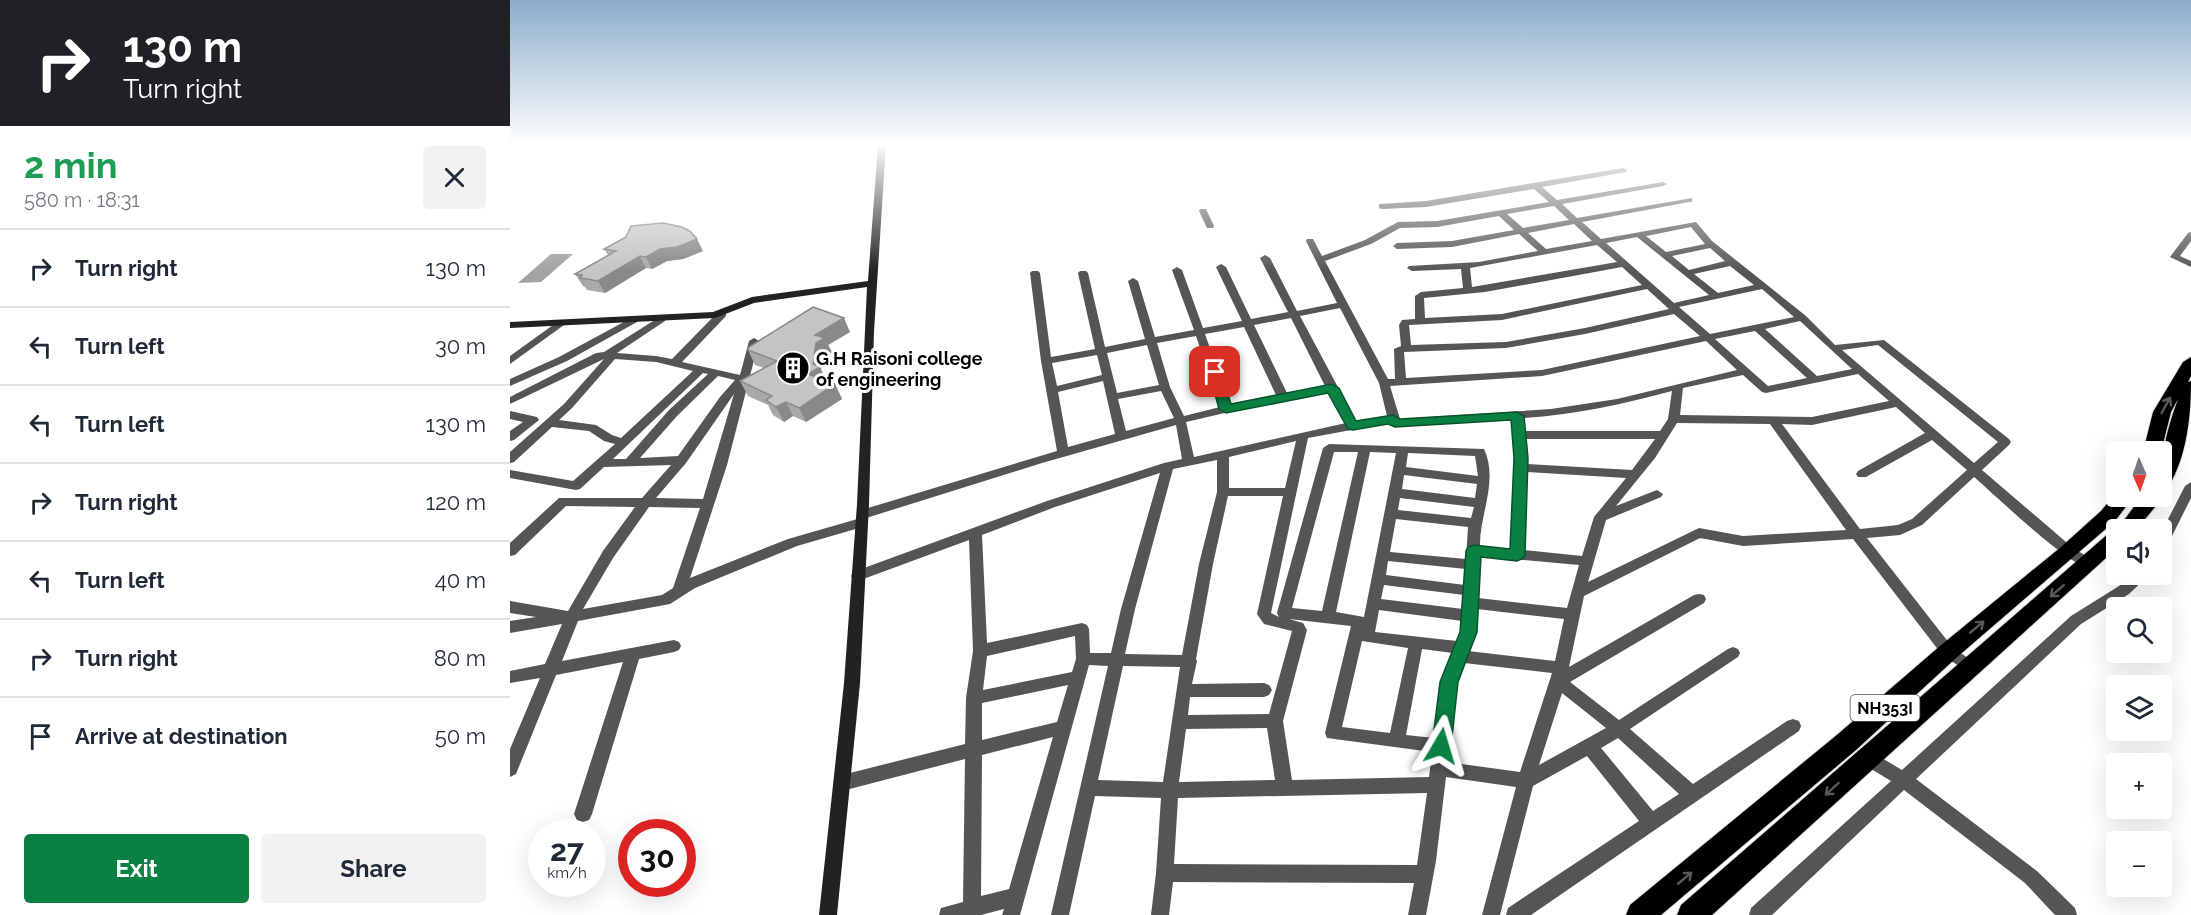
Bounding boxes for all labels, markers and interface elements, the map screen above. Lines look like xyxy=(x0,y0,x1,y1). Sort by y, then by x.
text: 130 m xyxy=(123,23,242,72)
icon: right xyxy=(24,24,102,102)
text: Turn right xyxy=(123,73,242,104)
text: 2 min xyxy=(24,144,117,186)
button: close xyxy=(423,146,486,209)
text: 580 m · 18:31 xyxy=(24,188,140,212)
icon: right xyxy=(24,252,57,285)
text: Turn right xyxy=(75,255,178,281)
text: 130 m xyxy=(426,255,486,281)
icon: left xyxy=(24,330,57,363)
text: Turn left xyxy=(75,333,165,359)
text: 30 m xyxy=(435,333,486,359)
pin xyxy=(1189,346,1240,397)
place label: G.H Raisoni college of engineering xyxy=(816,348,983,390)
building icon: G.H Raisoni college of engineering xyxy=(775,350,811,386)
icon: arrive xyxy=(1198,355,1231,388)
one-way arrow xyxy=(2160,397,2172,414)
icon: left xyxy=(24,408,57,441)
text: Turn left xyxy=(75,411,165,437)
text: 130 m xyxy=(426,411,486,437)
north arrow xyxy=(2106,441,2172,507)
map controls xyxy=(2106,441,2172,897)
icon: right xyxy=(24,486,57,519)
text: Turn right xyxy=(75,489,178,515)
text: 120 m xyxy=(426,489,486,515)
button: sound xyxy=(2106,519,2172,585)
icon: left xyxy=(24,564,57,597)
text: Turn left xyxy=(75,567,165,593)
text: 40 m xyxy=(435,567,486,593)
one-way arrow xyxy=(2049,584,2065,597)
button: search xyxy=(2106,597,2172,663)
one-way arrow xyxy=(1969,621,1985,634)
icon: right xyxy=(24,642,57,675)
text: Turn right xyxy=(75,645,178,671)
text: 80 m xyxy=(434,645,486,671)
button: layers xyxy=(2106,675,2172,741)
road number: NH353I xyxy=(1850,695,1920,721)
position arrow xyxy=(1409,714,1473,778)
icon: arrive xyxy=(24,720,57,753)
text: Arrive at destination xyxy=(75,723,288,749)
text: 50 m xyxy=(435,723,486,749)
button: + xyxy=(2106,753,2172,819)
one-way arrow xyxy=(1825,782,1840,796)
speed limit sign: 30 xyxy=(618,819,696,897)
button: − xyxy=(2106,831,2172,897)
text: 27 xyxy=(550,833,584,868)
button: Exit xyxy=(24,834,249,903)
button: Share xyxy=(261,834,486,903)
text: km/h xyxy=(547,864,587,882)
one-way arrow xyxy=(1677,871,1693,884)

